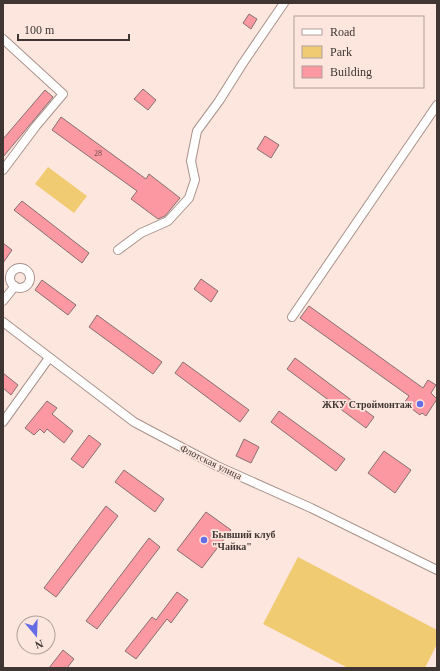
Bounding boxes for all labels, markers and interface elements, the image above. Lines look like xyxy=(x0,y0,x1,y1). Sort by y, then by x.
scale bar xyxy=(18,16,129,42)
legend xyxy=(294,16,424,88)
text: 100 m xyxy=(24,23,55,37)
text: Road xyxy=(330,25,355,39)
text: Park xyxy=(330,45,352,59)
text: Building xyxy=(330,65,372,79)
house number: 28 xyxy=(94,149,102,158)
place label: ЖКУ Строймонтаж xyxy=(322,399,413,410)
marker: ЖКУ Строймонтаж xyxy=(415,399,425,409)
street label: Флотская улица xyxy=(178,442,244,482)
place label: Бывший клуб "Чайка" xyxy=(212,529,276,552)
marker: Бывший клуб "Чайка" xyxy=(199,535,209,545)
north arrow xyxy=(16,615,56,655)
text: N xyxy=(33,637,45,651)

